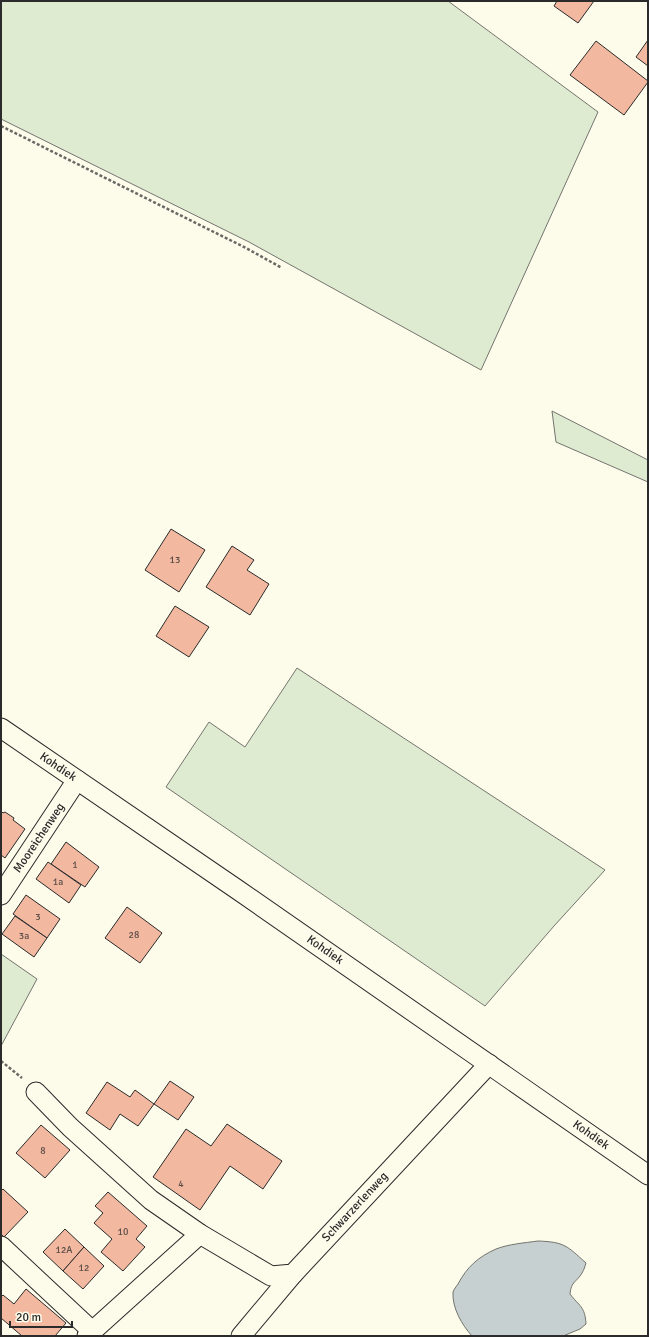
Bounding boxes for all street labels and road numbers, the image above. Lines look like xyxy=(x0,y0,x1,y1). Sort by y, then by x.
street label: Kohdiek xyxy=(37,749,79,785)
street label: Mooreichenweg xyxy=(10,800,68,876)
street label: Kohdiek xyxy=(304,932,346,968)
street label: Kohdiek xyxy=(570,1117,612,1153)
street label: Schwarzerlenweg xyxy=(319,1169,391,1245)

